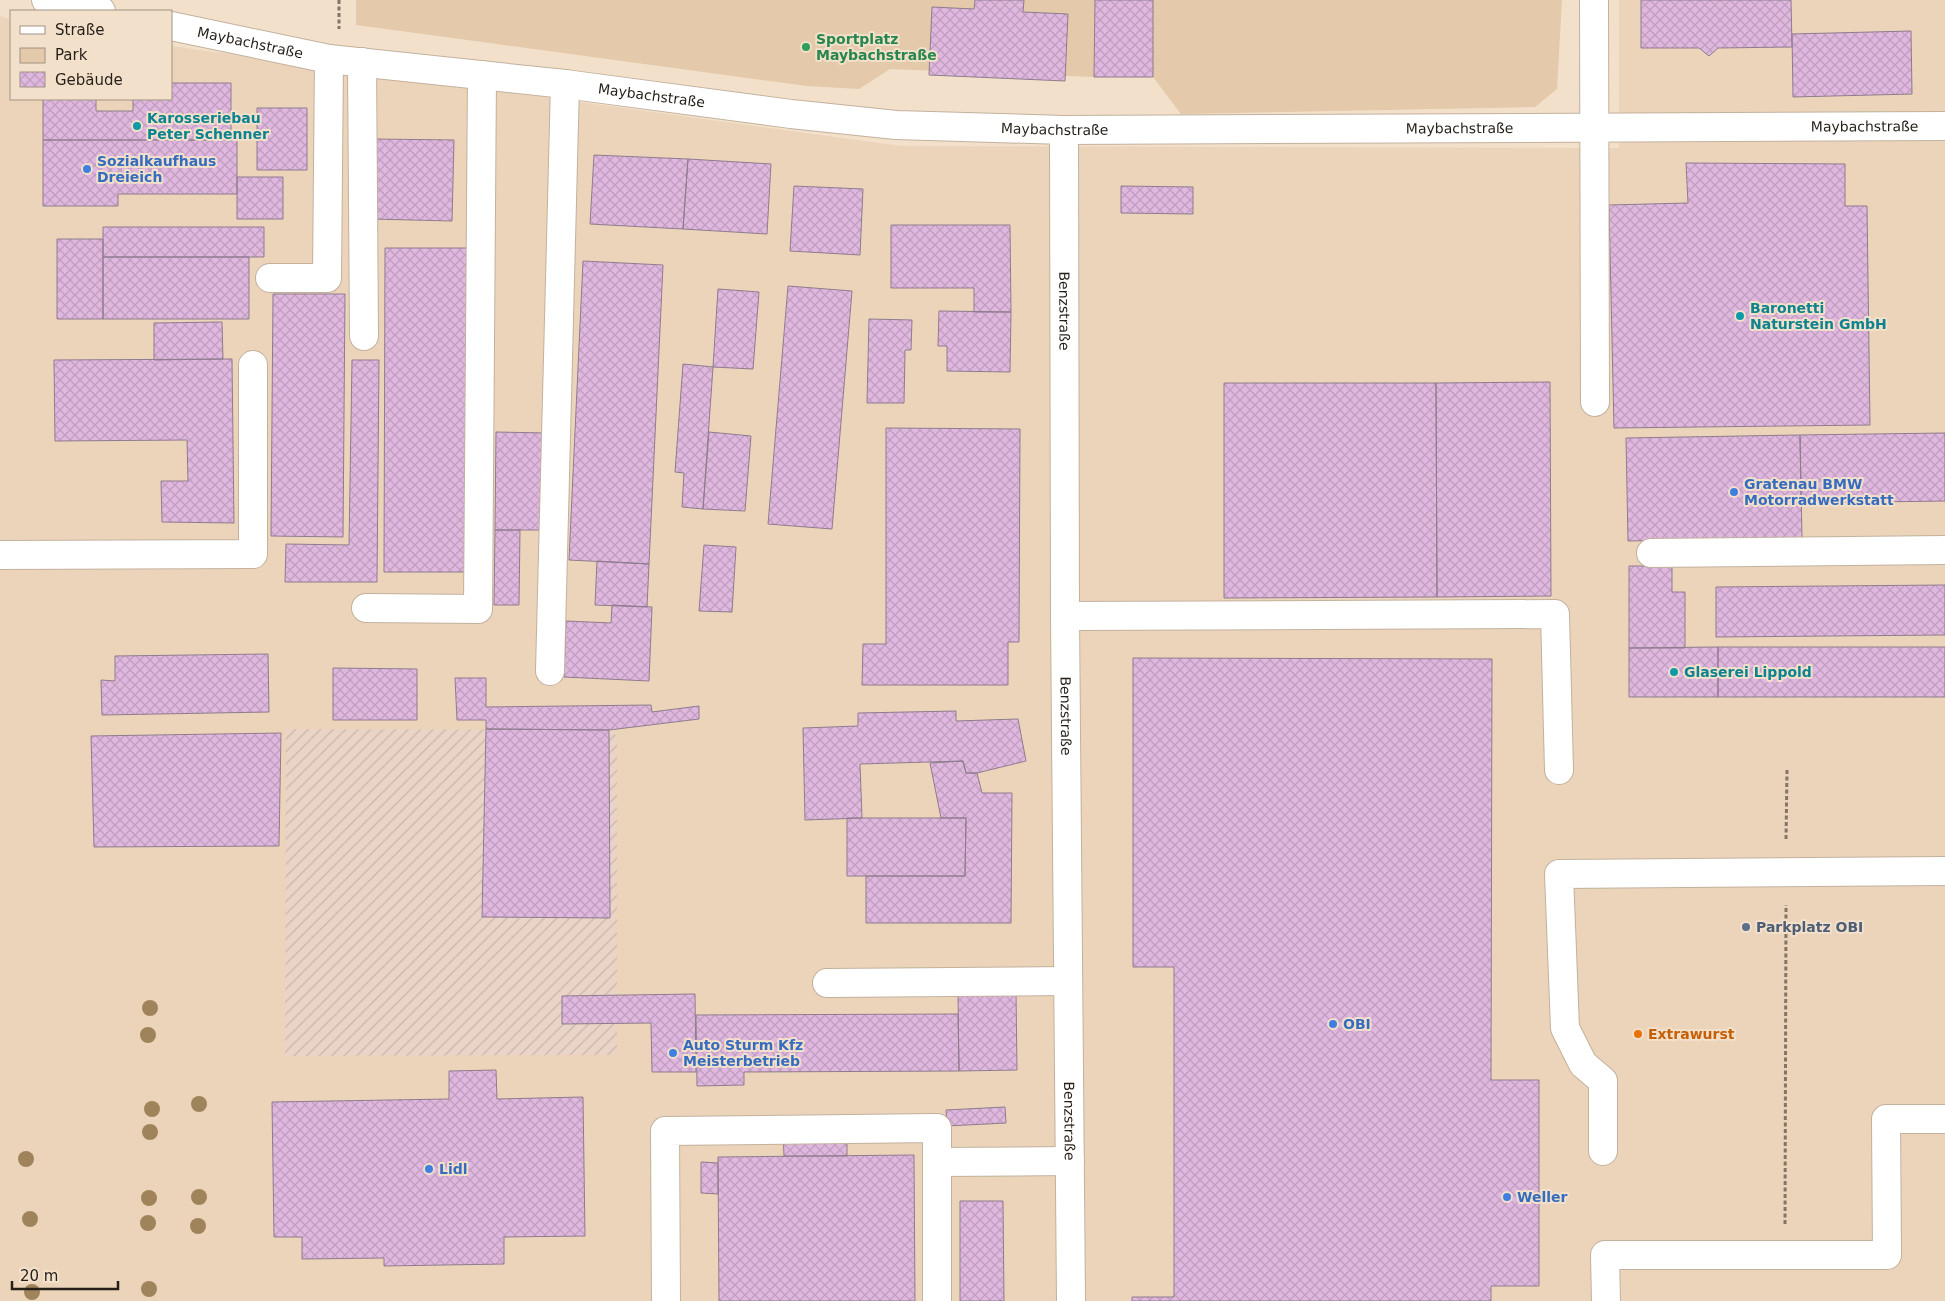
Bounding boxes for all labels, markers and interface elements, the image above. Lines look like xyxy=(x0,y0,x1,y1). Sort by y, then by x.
legend xyxy=(10,10,172,100)
text: Straße xyxy=(55,21,104,39)
street label: Maybachstraße xyxy=(196,24,305,61)
place label: Sportplatz Maybachstraße xyxy=(816,31,937,63)
marker: Sportplatz Maybachstraße xyxy=(800,41,812,53)
text: Park xyxy=(55,46,88,64)
text: Gebäude xyxy=(55,71,123,89)
street label: Maybachstraße xyxy=(597,80,706,110)
place label: Karosseriebau Peter Schenner xyxy=(147,110,269,142)
street label: Maybachstraße xyxy=(1811,118,1918,135)
marker: Karosseriebau Peter Schenner xyxy=(131,120,143,132)
street label: Maybachstraße xyxy=(1001,120,1109,138)
street label: Maybachstraße xyxy=(1406,120,1513,136)
place label: Sozialkaufhaus Dreieich xyxy=(97,153,216,185)
marker: Sozialkaufhaus Dreieich xyxy=(81,163,93,175)
street label: Benzstraße xyxy=(1056,271,1072,351)
place label: Baronetti Naturstein GmbH xyxy=(1750,300,1887,332)
marker: Baronetti Naturstein GmbH xyxy=(1734,310,1746,322)
place label: Gratenau BMW Motorradwerkstatt xyxy=(1744,476,1894,508)
marker: Gratenau BMW Motorradwerkstatt xyxy=(1728,486,1740,498)
place label: Glaserei Lippold xyxy=(1684,664,1812,680)
marker: Glaserei Lippold xyxy=(1668,666,1680,678)
street label: Benzstraße xyxy=(1058,676,1074,756)
place label: Parkplatz OBI xyxy=(1756,919,1863,935)
marker: Parkplatz OBI xyxy=(1740,921,1752,933)
place label: OBI xyxy=(1343,1016,1371,1032)
marker: OBI xyxy=(1327,1018,1339,1030)
place label: Extrawurst xyxy=(1648,1026,1735,1042)
marker: Extrawurst xyxy=(1632,1028,1644,1040)
place label: Auto Sturm Kfz Meisterbetrieb xyxy=(683,1037,803,1069)
marker: Auto Sturm Kfz Meisterbetrieb xyxy=(667,1047,679,1059)
street label: Benzstraße xyxy=(1061,1081,1078,1161)
place label: Lidl xyxy=(439,1161,468,1177)
marker: Lidl xyxy=(423,1163,435,1175)
place label: Weller xyxy=(1517,1189,1568,1205)
marker: Weller xyxy=(1501,1191,1513,1203)
scale bar xyxy=(12,1258,119,1290)
text: 20 m xyxy=(20,1267,58,1285)

